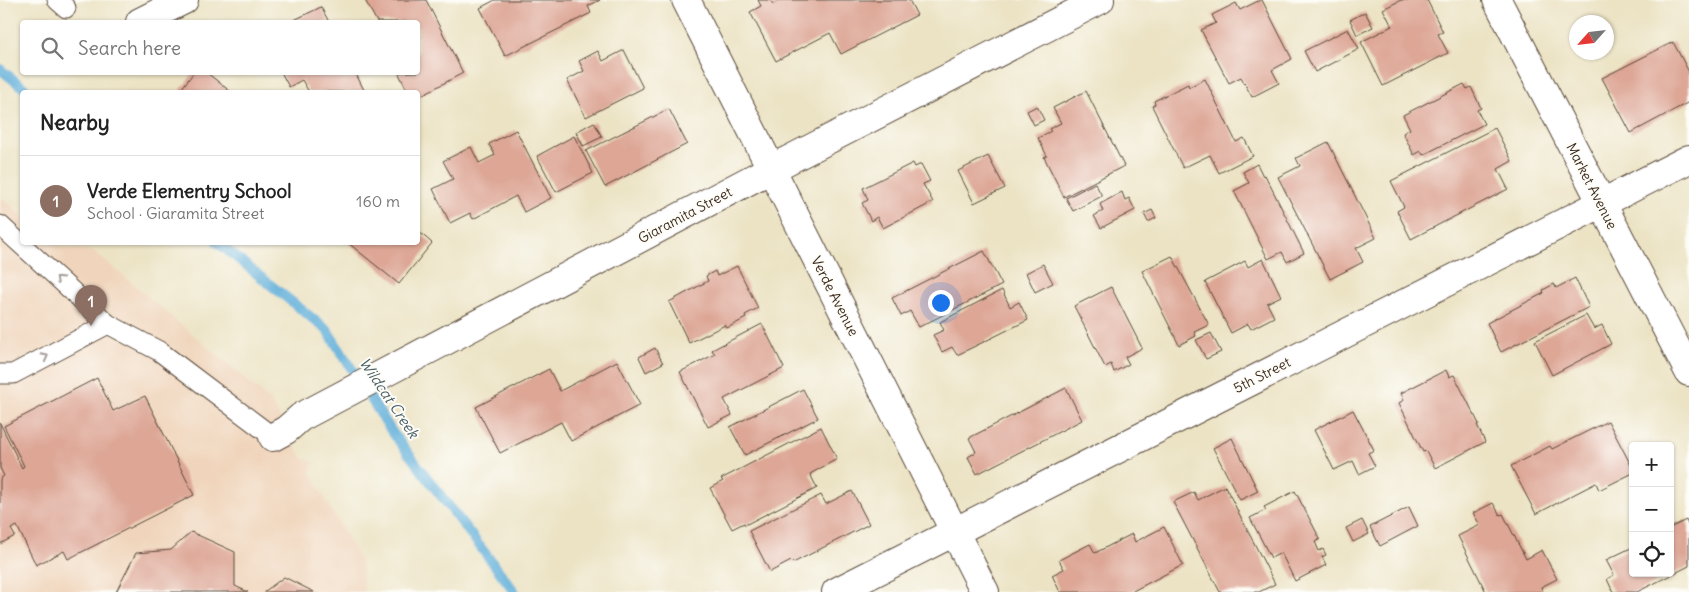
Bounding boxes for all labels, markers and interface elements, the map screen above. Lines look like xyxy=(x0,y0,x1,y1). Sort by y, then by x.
north arrow xyxy=(1569,15,1614,60)
search box xyxy=(20,20,420,75)
icon: search xyxy=(38,34,66,62)
text: Search here xyxy=(78,36,181,60)
text: Nearby xyxy=(40,109,110,136)
street label: Market Avenue xyxy=(1563,140,1621,232)
text: Verde Elementry School xyxy=(87,179,291,203)
street label: Giaramita Street xyxy=(635,183,735,247)
text: 1 xyxy=(53,191,59,211)
text: 160 m xyxy=(356,191,400,211)
text: School · Giaramita Street xyxy=(87,203,264,223)
street label: Verde Avenue xyxy=(807,253,863,339)
one-way arrow xyxy=(55,276,64,285)
pin: 1 xyxy=(75,285,107,326)
your location xyxy=(928,290,954,316)
street label: 5th Street xyxy=(1230,353,1294,397)
one-way arrow xyxy=(39,354,48,364)
water label: Wildcat Creek xyxy=(355,354,424,443)
map controls xyxy=(1629,442,1674,577)
button: + xyxy=(1629,442,1674,487)
button: − xyxy=(1629,487,1674,532)
button: locate xyxy=(1629,532,1674,577)

